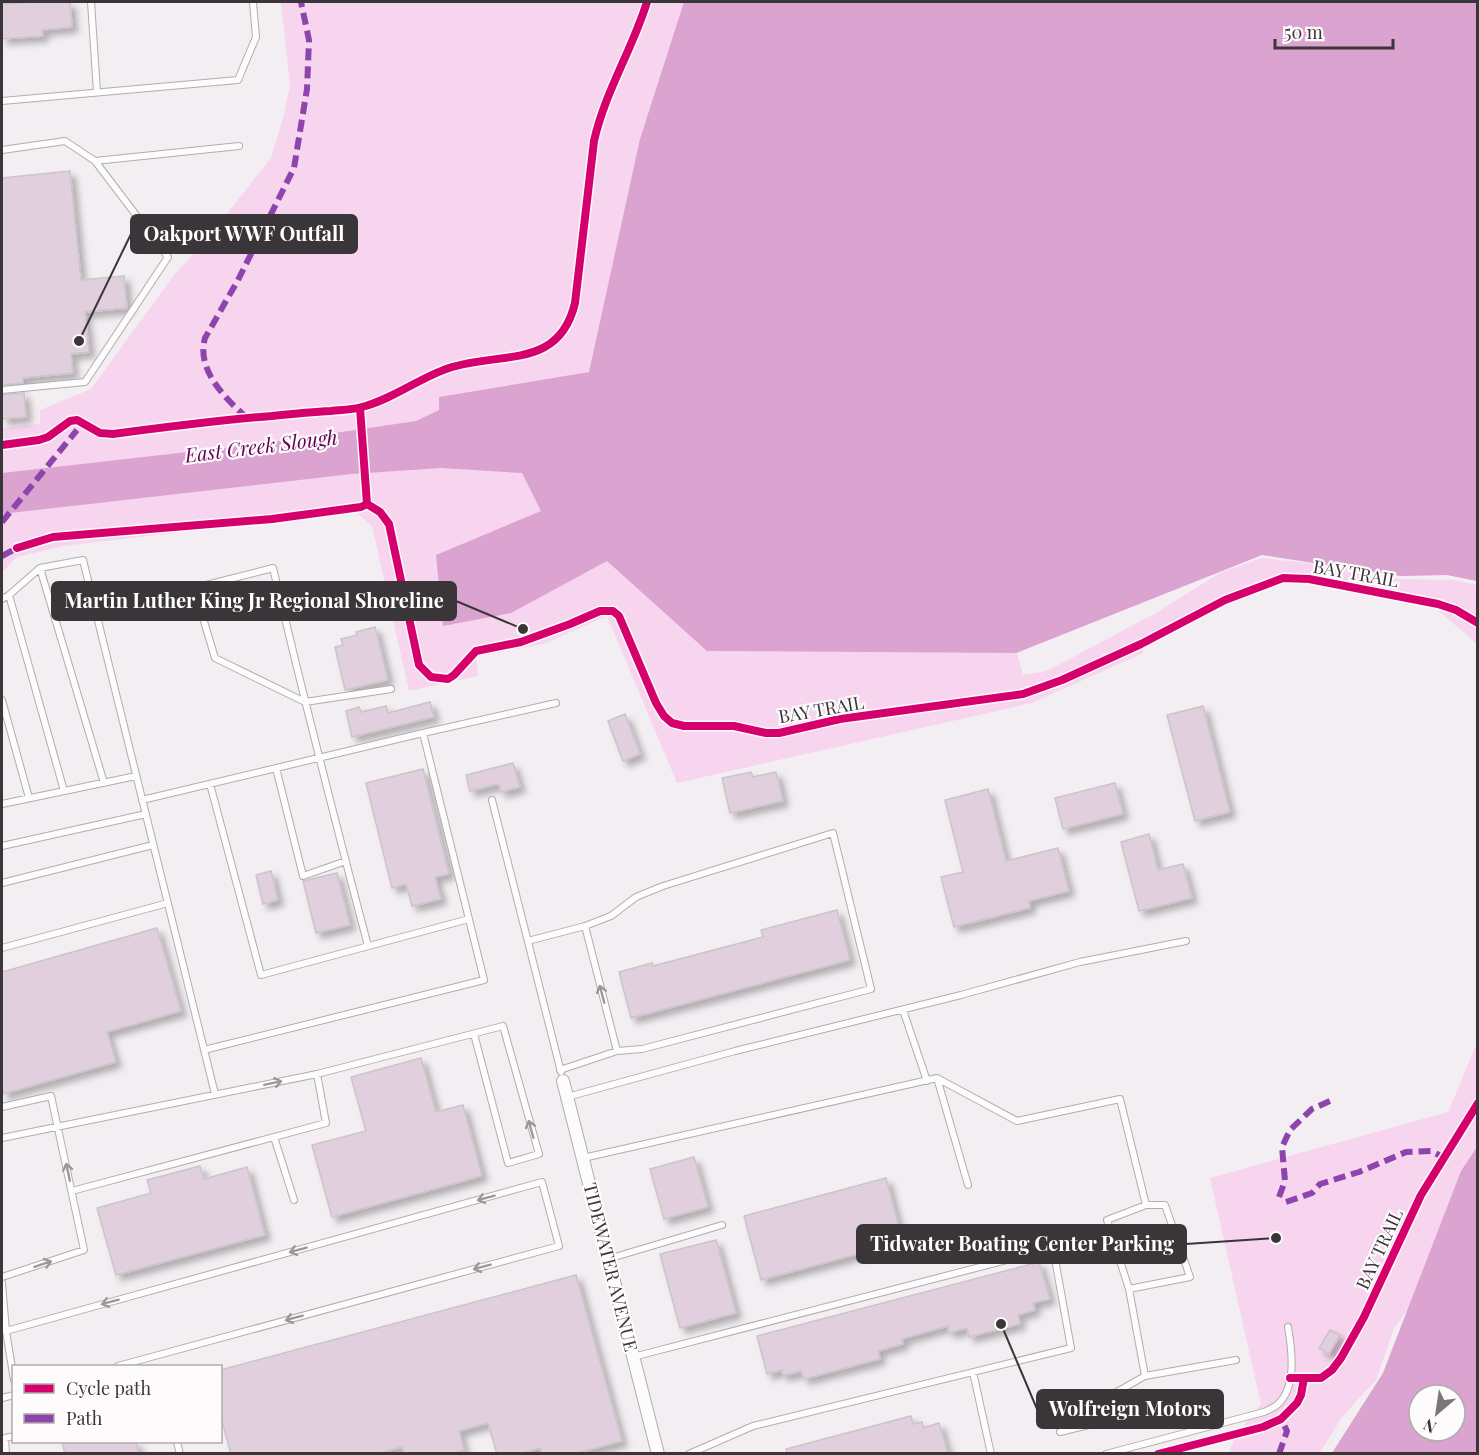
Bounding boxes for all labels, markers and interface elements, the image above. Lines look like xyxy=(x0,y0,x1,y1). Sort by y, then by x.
scale bar xyxy=(1275,12,1394,50)
text: 50 m xyxy=(1284,20,1323,44)
callout: Oakport WWF Outfall xyxy=(131,215,357,253)
text: Oakport WWF Outfall xyxy=(143,219,345,246)
water label: East Creek Slough xyxy=(182,422,339,468)
street label: BAY TRAIL xyxy=(1311,554,1401,592)
callout: Martin Luther King Jr Regional Shoreline xyxy=(52,582,456,620)
text: Martin Luther King Jr Regional Shoreline xyxy=(64,586,444,613)
street label: BAY TRAIL xyxy=(776,690,866,728)
one-way arrow xyxy=(596,985,608,1004)
one-way arrow xyxy=(262,1077,282,1088)
one-way arrow xyxy=(525,1119,537,1138)
one-way arrow xyxy=(61,1163,73,1182)
street label: TIDEWATER AVENUE xyxy=(578,1180,644,1354)
one-way arrow xyxy=(477,1193,496,1204)
street label: BAY TRAIL xyxy=(1350,1205,1408,1293)
callout: Tidwater Boating Center Parking xyxy=(857,1225,1186,1263)
text: Tidwater Boating Center Parking xyxy=(870,1229,1174,1256)
one-way arrow xyxy=(289,1245,308,1256)
one-way arrow xyxy=(33,1258,52,1269)
one-way arrow xyxy=(473,1261,492,1273)
one-way arrow xyxy=(101,1297,120,1308)
one-way arrow xyxy=(285,1313,304,1324)
legend xyxy=(12,1365,222,1443)
text: Cycle path xyxy=(66,1376,151,1400)
north arrow xyxy=(1407,1383,1467,1443)
callout: Wolfreign Motors xyxy=(1037,1390,1223,1428)
text: Wolfreign Motors xyxy=(1048,1394,1211,1421)
text: Path xyxy=(66,1406,103,1430)
text: N xyxy=(1419,1414,1440,1439)

